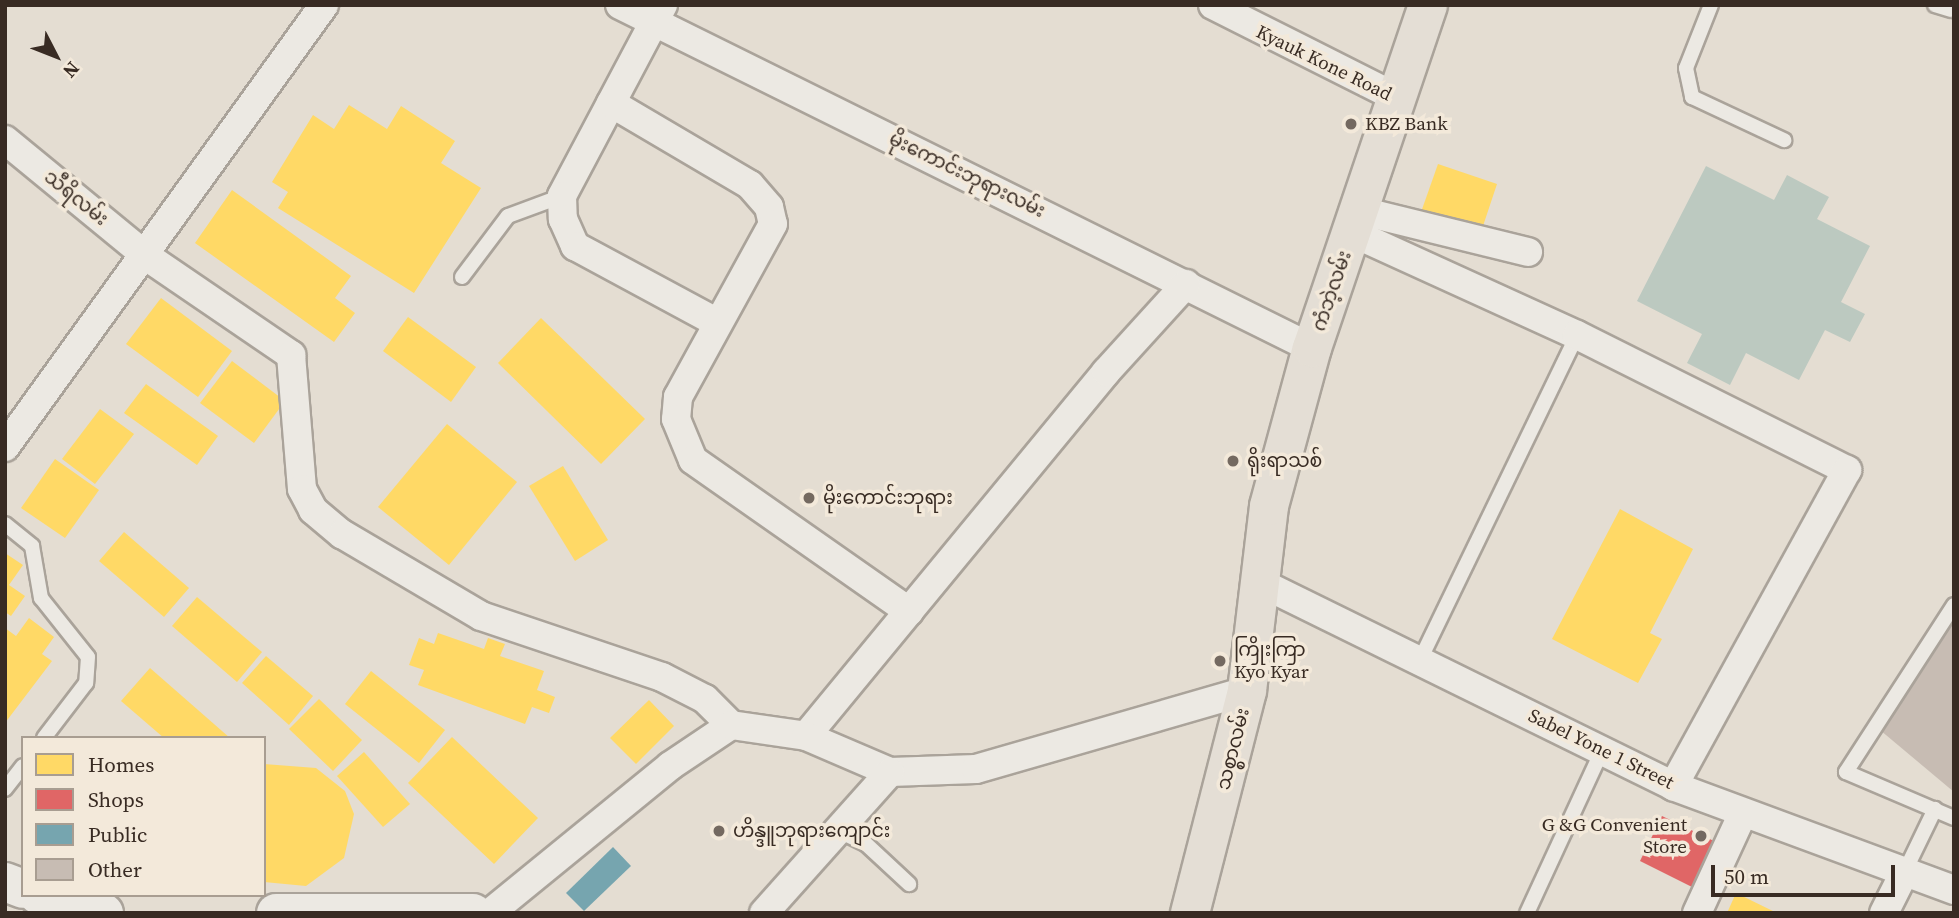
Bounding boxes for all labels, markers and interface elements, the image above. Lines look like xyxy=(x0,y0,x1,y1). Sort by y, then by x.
street label: Kyauk Kone Road xyxy=(1252,20,1396,106)
north arrow xyxy=(21,21,91,91)
text: N xyxy=(57,56,86,84)
place label: KBZ Bank xyxy=(1365,113,1448,135)
marker: KBZ Bank xyxy=(1343,116,1359,132)
street label: မိုးကောင်းဘုရားလမ်း xyxy=(885,127,1049,223)
street label: သီရိလမ်း xyxy=(40,165,112,231)
street label: ကံဘဲ့လမ်း xyxy=(1308,248,1356,334)
place label: ရိုးရာသစ် xyxy=(1247,450,1322,472)
marker: ရိုးရာသစ် xyxy=(1225,453,1241,469)
place label: မိုးကောင်းဘုရား xyxy=(823,487,953,509)
marker: မိုးကောင်းဘုရား xyxy=(801,490,817,506)
place label: ကြိုးကြာ Kyo Kyar xyxy=(1234,639,1309,683)
marker: ကြိုးကြာ Kyo Kyar xyxy=(1212,653,1228,669)
street label: Sabel Yone 1 Street xyxy=(1524,704,1678,794)
street label: သစ္စာလမ်း xyxy=(1212,706,1254,792)
legend xyxy=(21,736,266,897)
text: Homes xyxy=(88,750,154,779)
text: Shops xyxy=(88,785,144,814)
place label: G &G Convenient Store xyxy=(1542,814,1687,858)
text: Public xyxy=(88,820,147,849)
place label: ဟိန္ဒူဘုရားကျောင်း xyxy=(733,820,890,842)
marker: ဟိန္ဒူဘုရားကျောင်း xyxy=(711,823,727,839)
marker: G &G Convenient Store xyxy=(1693,828,1709,844)
scale bar xyxy=(1714,852,1898,896)
text: Other xyxy=(88,855,142,884)
text: 50 m xyxy=(1724,862,1769,891)

